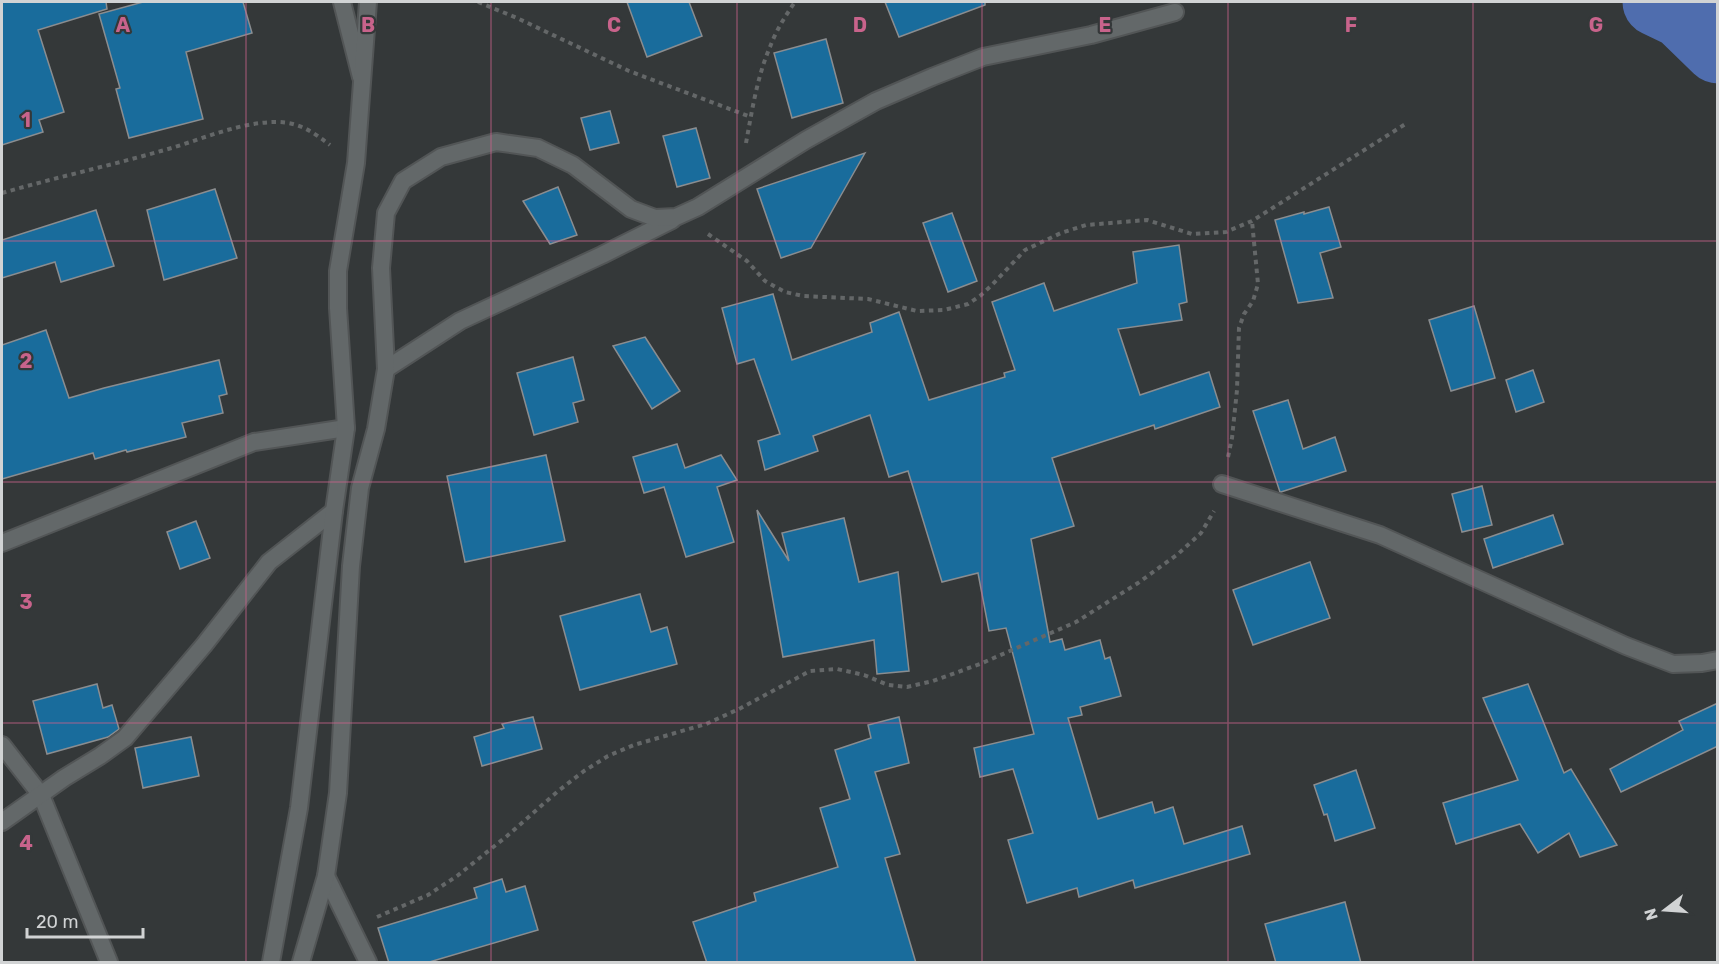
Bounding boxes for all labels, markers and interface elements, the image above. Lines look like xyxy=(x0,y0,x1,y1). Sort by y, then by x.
text: A xyxy=(116,13,131,37)
text: B xyxy=(361,13,375,37)
text: C xyxy=(607,13,621,37)
text: D xyxy=(853,13,867,37)
text: E xyxy=(1099,13,1111,37)
text: F xyxy=(1345,13,1357,37)
text: G xyxy=(1589,13,1603,37)
text: 1 xyxy=(21,108,31,132)
text: 2 xyxy=(20,349,33,373)
text: 3 xyxy=(19,590,33,614)
text: 4 xyxy=(19,831,33,855)
north arrow xyxy=(1635,880,1695,940)
scale bar xyxy=(27,901,142,939)
text: N xyxy=(1640,906,1662,923)
text: 20 m xyxy=(36,911,78,933)

